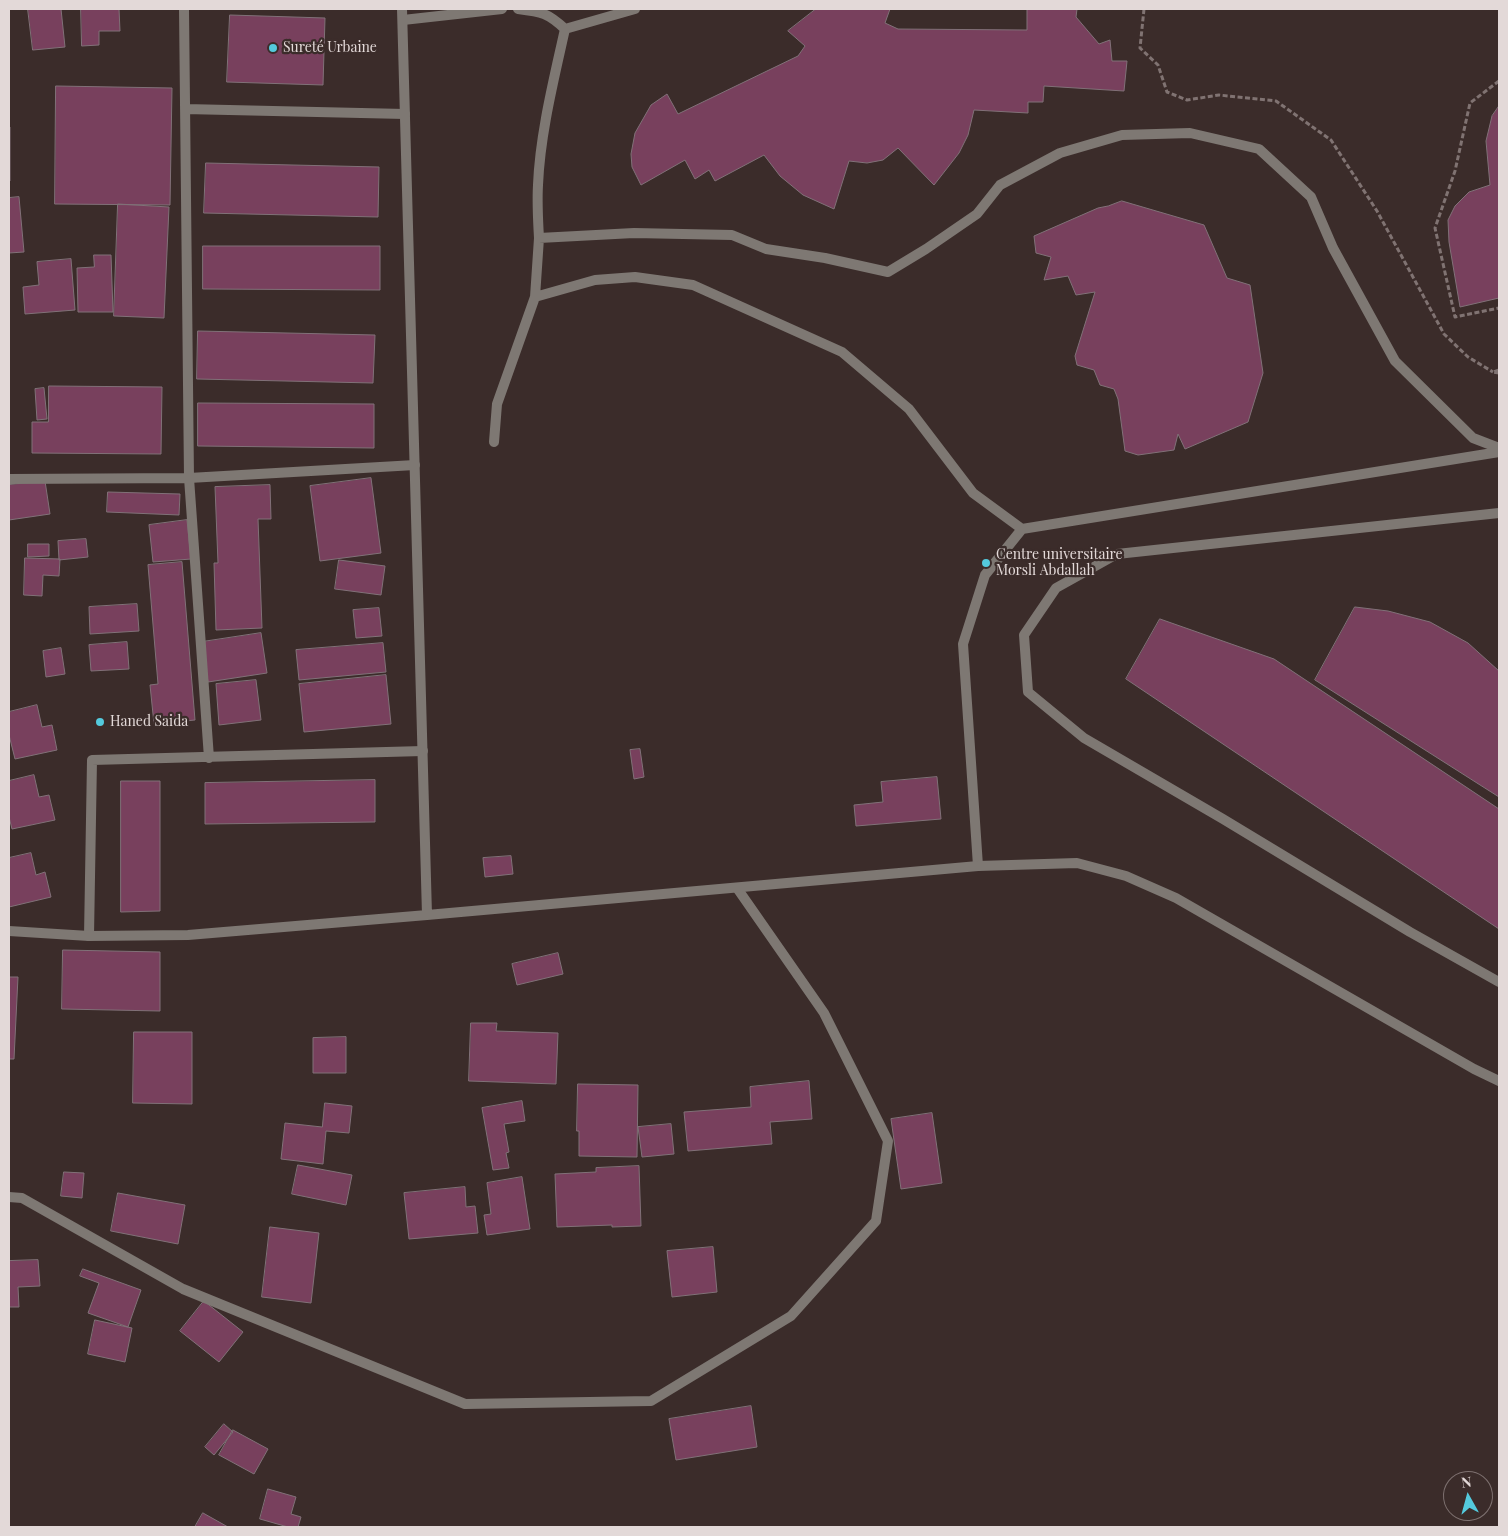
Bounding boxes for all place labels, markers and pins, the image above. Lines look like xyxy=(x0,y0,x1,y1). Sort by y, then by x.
place label: Sureté Urbaine xyxy=(283,40,377,56)
marker: Sureté Urbaine xyxy=(267,42,279,54)
place label: Centre universitaire Morsli Abdallah xyxy=(996,547,1123,580)
marker: Centre universitaire Morsli Abdallah xyxy=(980,557,992,569)
place label: Haned Saida xyxy=(110,714,188,730)
marker: Haned Saida xyxy=(94,716,106,728)

